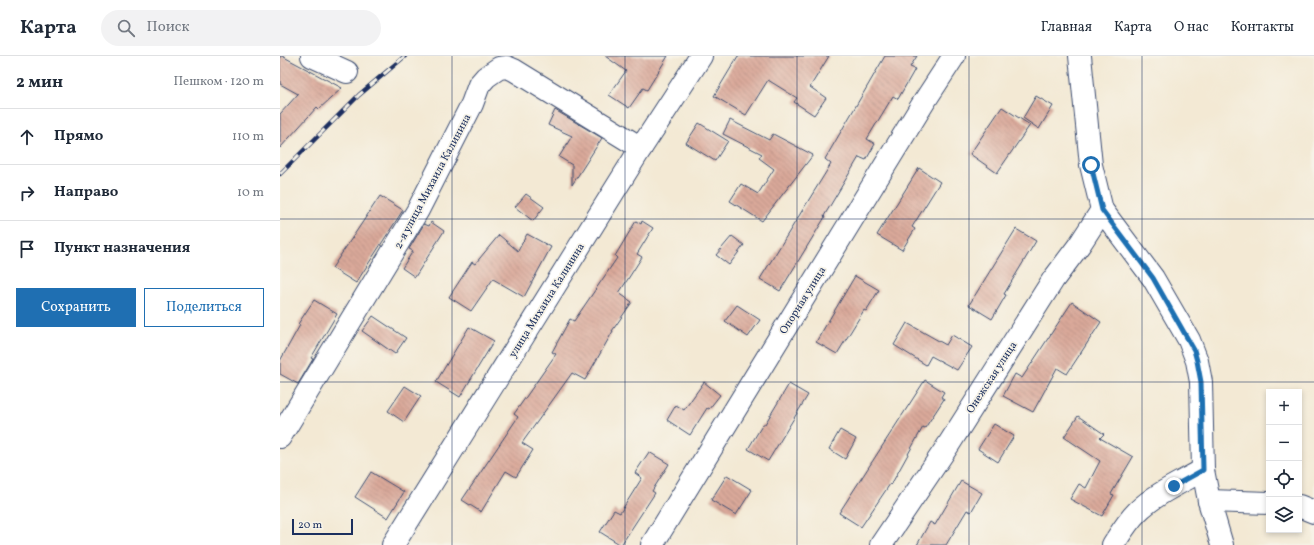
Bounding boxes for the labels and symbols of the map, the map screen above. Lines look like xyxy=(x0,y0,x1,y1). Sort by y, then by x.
street label: 2-я улица Михаила Калинина xyxy=(391,111,476,252)
route start xyxy=(1082,156,1100,174)
street label: улица Михаила Калинина xyxy=(506,240,589,361)
street label: Опорная улица xyxy=(777,264,830,337)
street label: Онежская улица xyxy=(963,338,1021,417)
route end xyxy=(1165,477,1183,495)
scale bar xyxy=(292,517,353,536)

